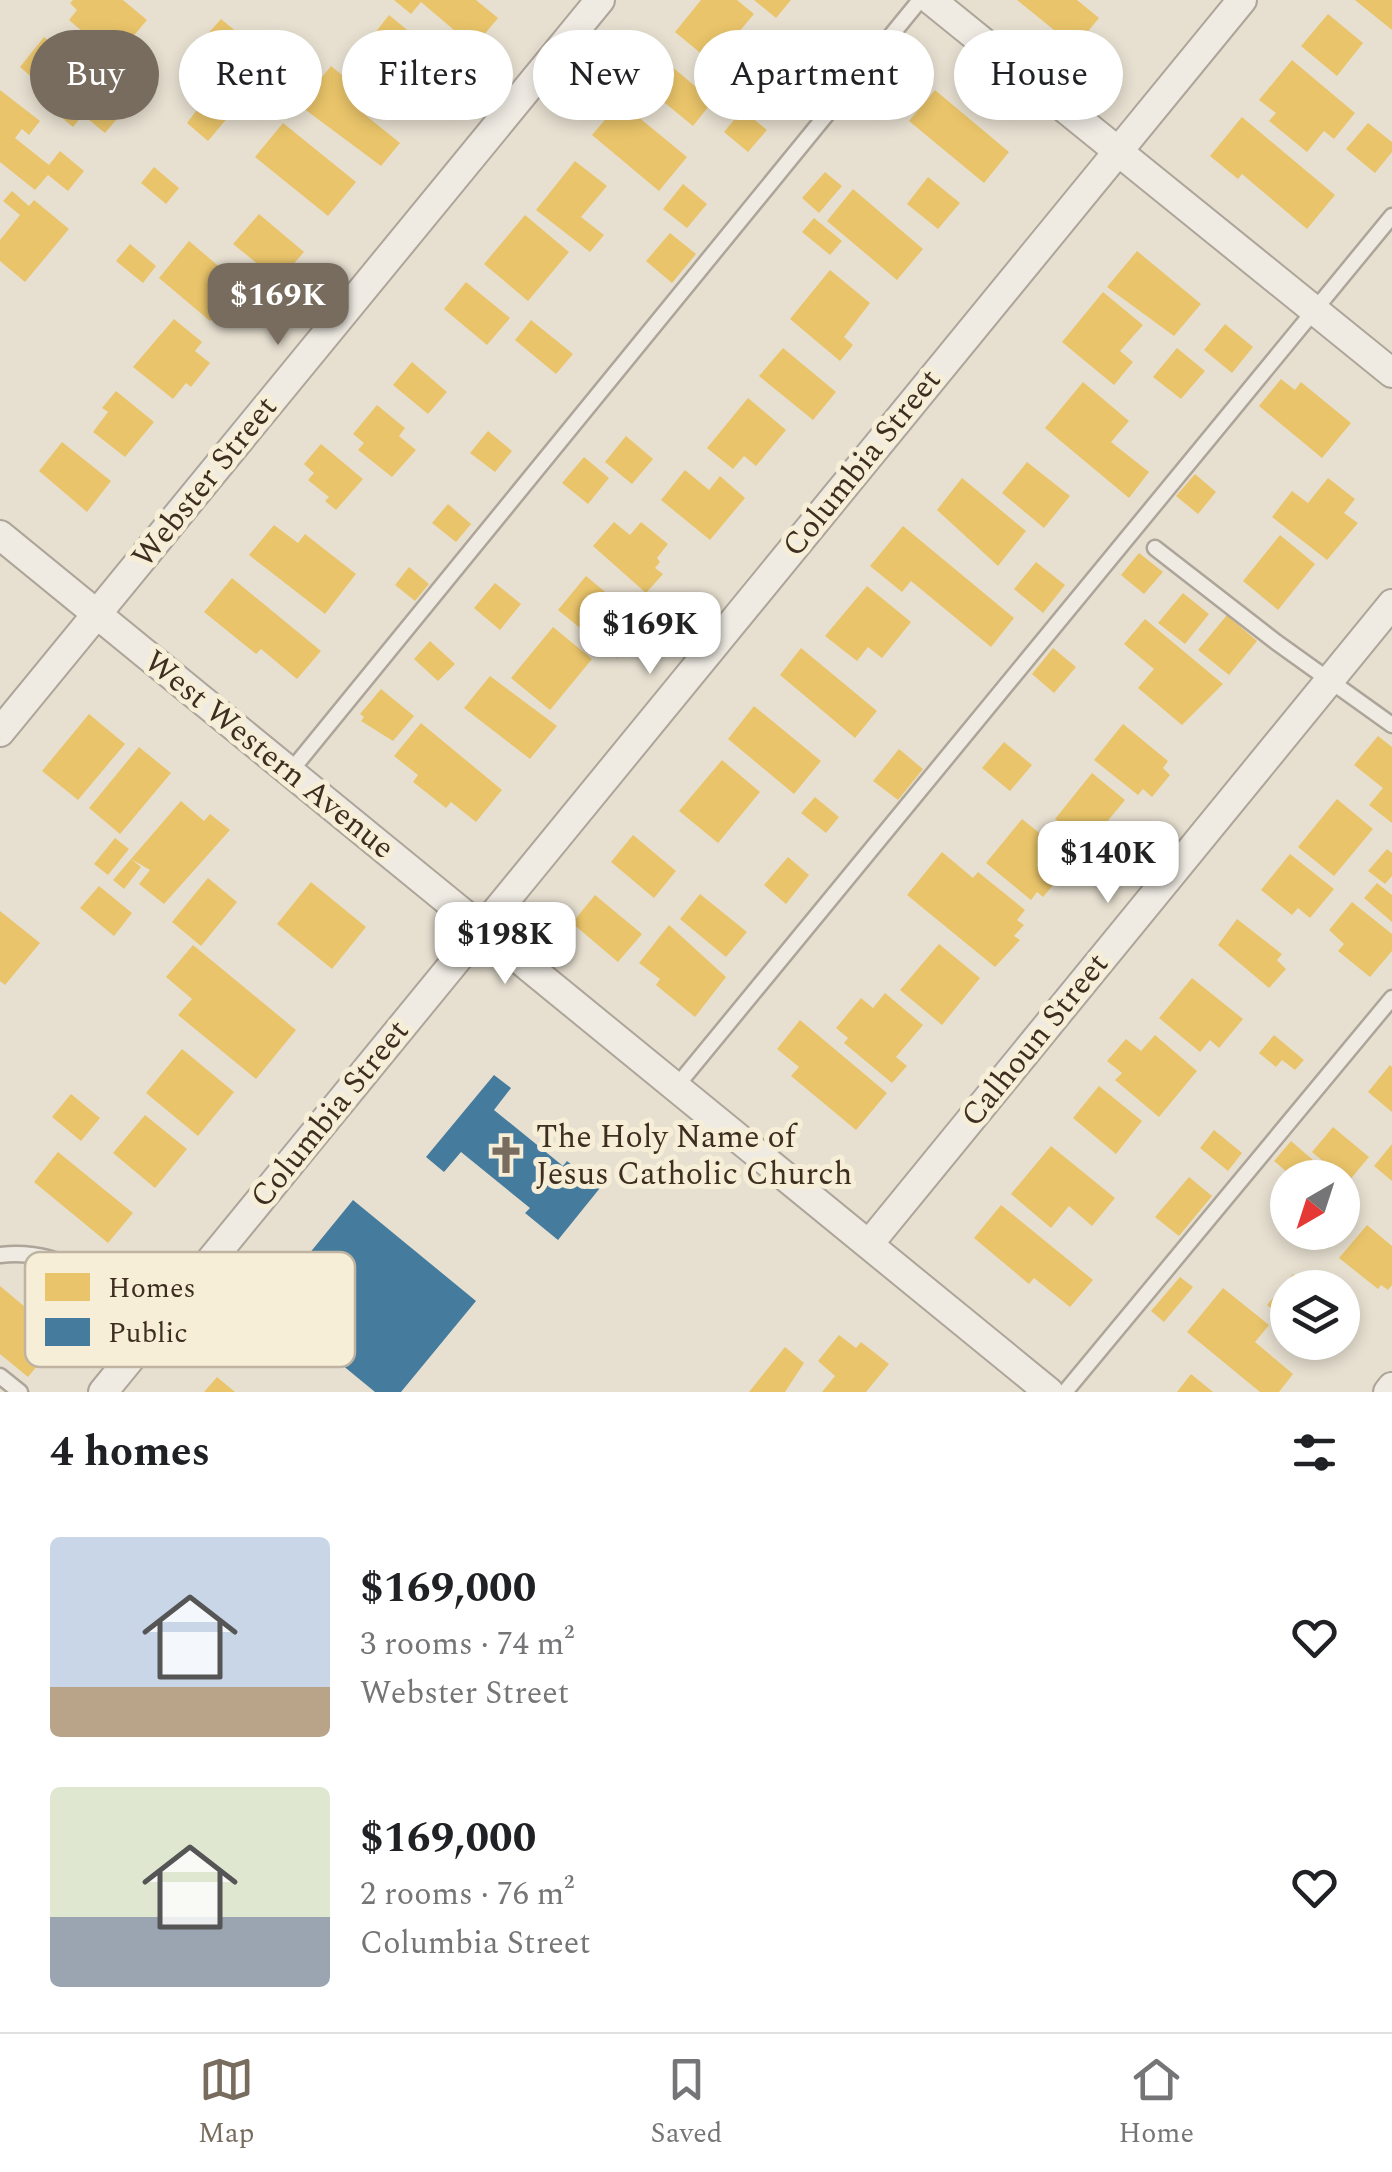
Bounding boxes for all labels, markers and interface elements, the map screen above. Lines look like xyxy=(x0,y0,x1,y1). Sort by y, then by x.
chip: Buy xyxy=(30,30,159,120)
chip: Rent xyxy=(179,30,322,120)
chip: Filters xyxy=(342,30,513,120)
chip: New xyxy=(533,30,674,120)
chip: Apartment xyxy=(694,30,934,120)
chip: House xyxy=(954,30,1123,120)
pin: $169K xyxy=(208,263,348,348)
text: $169K xyxy=(230,271,326,320)
street label: Columbia Street xyxy=(770,358,954,568)
street label: Webster Street xyxy=(120,385,290,579)
pin: $169K xyxy=(580,592,720,677)
text: $169K xyxy=(602,600,698,649)
street label: West Western Avenue xyxy=(133,638,405,872)
pin: $140K xyxy=(1038,821,1178,906)
text: $140K xyxy=(1060,829,1156,878)
pin: $198K xyxy=(435,902,575,987)
text: $198K xyxy=(457,910,553,959)
street label: Calhoun Street xyxy=(949,942,1121,1138)
street label: Columbia Street xyxy=(238,1009,422,1219)
place label: The Holy Name of Jesus Catholic Church xyxy=(536,1113,852,1199)
church icon: The Holy Name of Jesus Catholic Church xyxy=(485,1134,527,1176)
north arrow xyxy=(1270,1160,1360,1250)
map controls xyxy=(1270,1160,1360,1360)
legend xyxy=(25,1252,355,1367)
text: Homes xyxy=(108,1267,196,1310)
button: layers xyxy=(1270,1270,1360,1360)
text: Public xyxy=(108,1312,188,1355)
text: 4 homes xyxy=(50,1421,210,1484)
icon: filters xyxy=(1287,1425,1342,1480)
text: $169,000 xyxy=(360,1557,536,1620)
icon: home xyxy=(130,1577,250,1697)
icon: heart xyxy=(1287,1610,1342,1665)
text: 3 rooms · 74 m² xyxy=(360,1620,574,1669)
text: Webster Street xyxy=(360,1669,569,1718)
text: $169,000 xyxy=(360,1807,536,1870)
icon: home xyxy=(130,1827,250,1947)
icon: heart xyxy=(1287,1860,1342,1915)
text: 2 rooms · 76 m² xyxy=(360,1870,574,1919)
text: Columbia Street xyxy=(360,1919,591,1968)
tab: Map xyxy=(198,2052,254,2155)
tab: Saved xyxy=(651,2052,722,2155)
tab: Home xyxy=(1119,2052,1194,2155)

